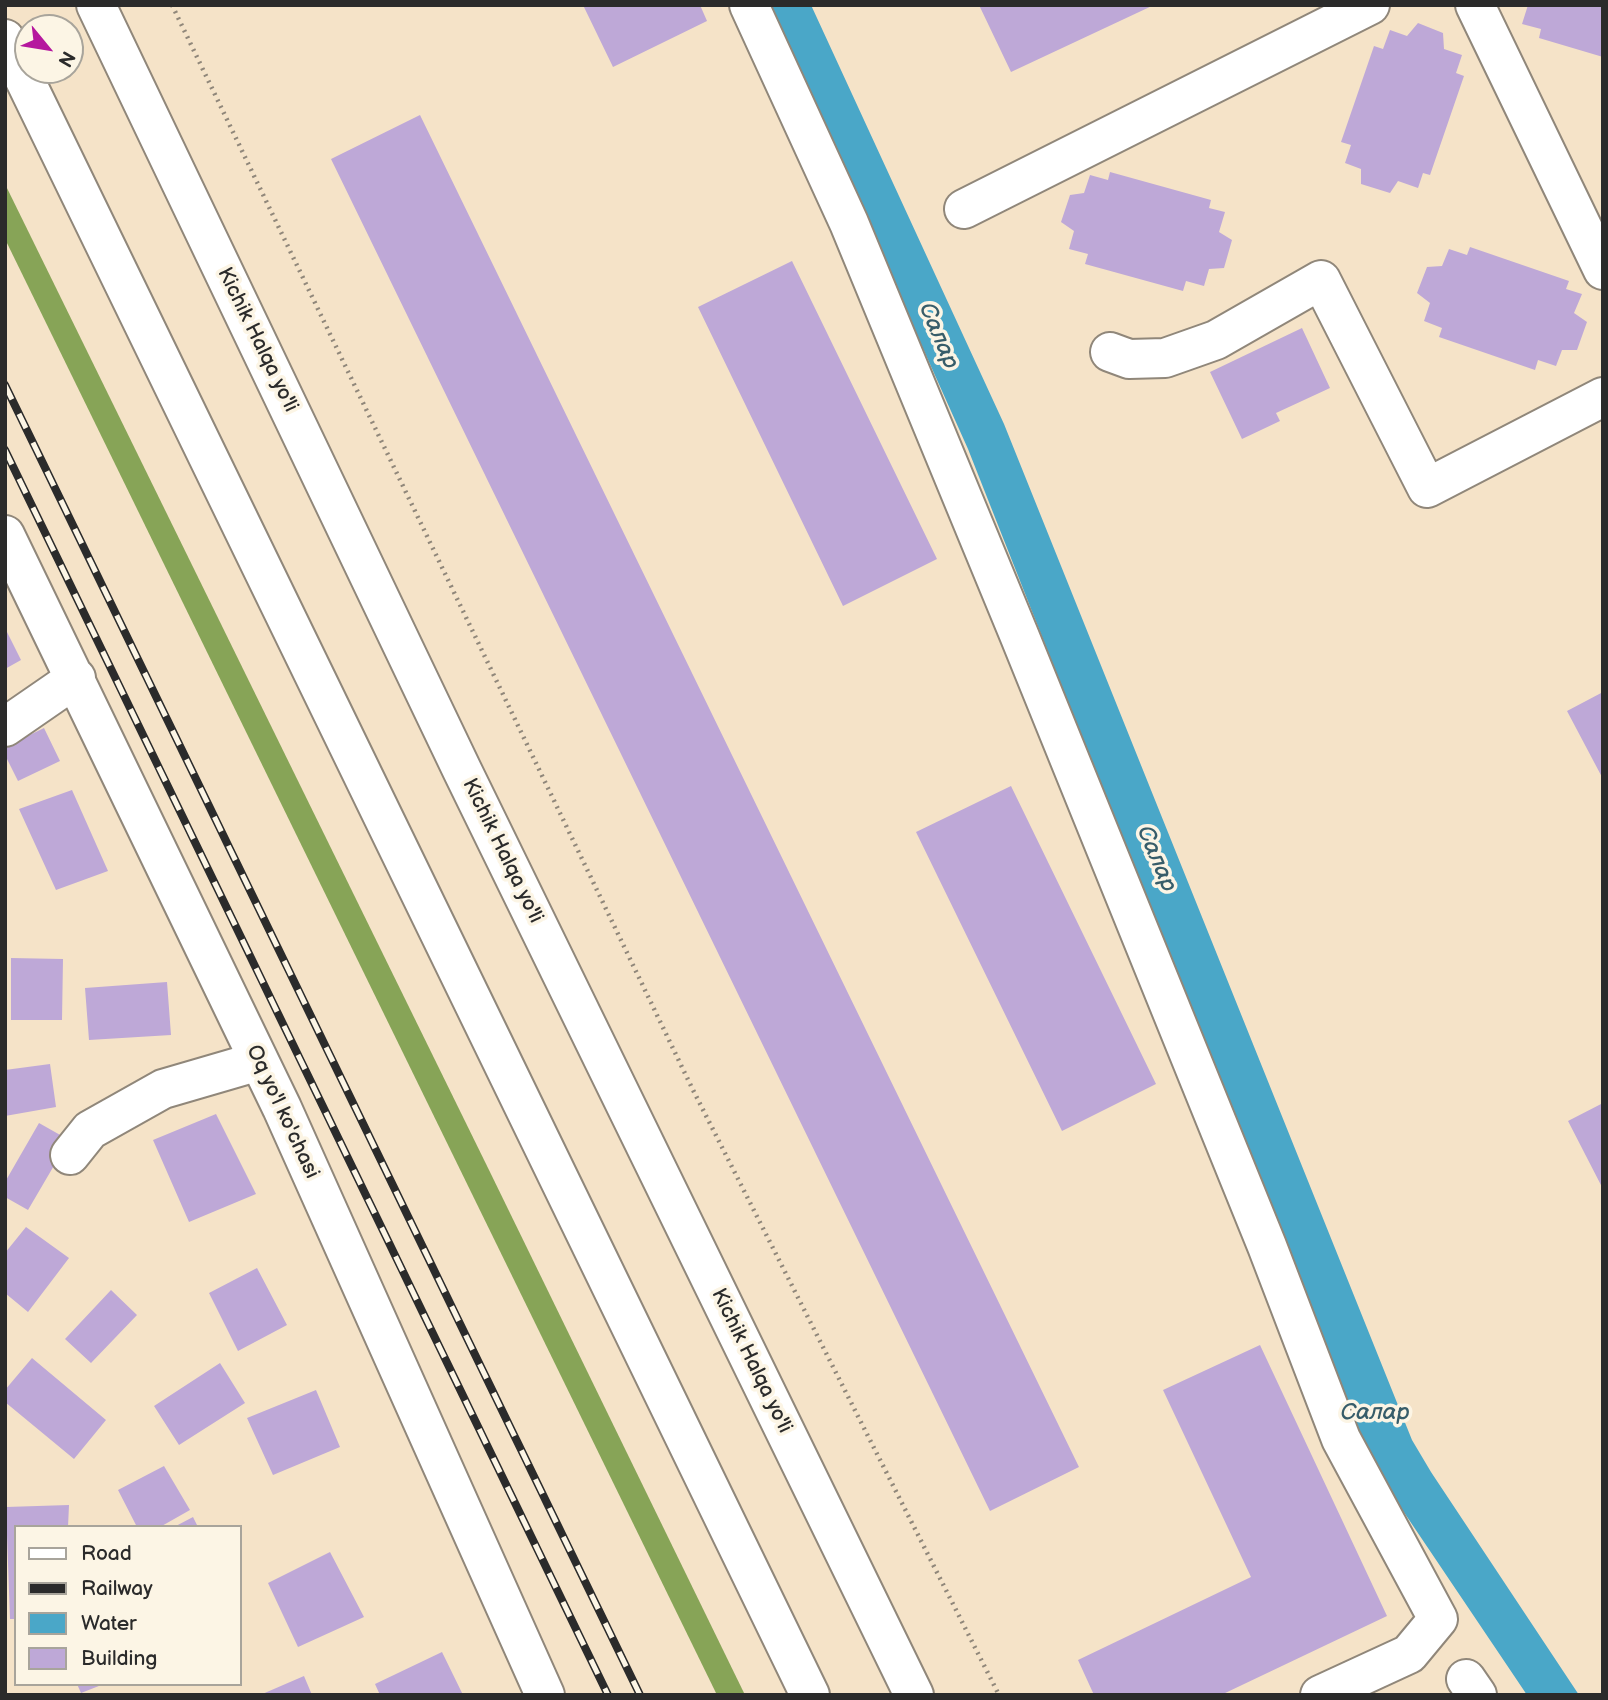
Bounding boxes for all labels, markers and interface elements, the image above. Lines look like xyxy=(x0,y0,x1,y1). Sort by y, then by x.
north arrow xyxy=(14,14,84,84)
text: N xyxy=(52,47,79,71)
street label: Kichik Halqa yo'li xyxy=(211,264,303,416)
water label: Салар xyxy=(912,299,964,373)
street label: Kichik Halqa yo'li xyxy=(456,775,548,927)
water label: Салар xyxy=(1130,822,1182,896)
street label: Oq yo'l ko'chasi xyxy=(240,1041,324,1183)
street label: Kichik Halqa yo'li xyxy=(705,1285,797,1437)
water label: Салар xyxy=(1341,1399,1409,1427)
legend xyxy=(14,1525,242,1686)
text: Road xyxy=(81,1541,132,1566)
text: Railway xyxy=(81,1576,153,1601)
text: Water xyxy=(81,1611,137,1636)
text: Building xyxy=(81,1646,157,1671)

